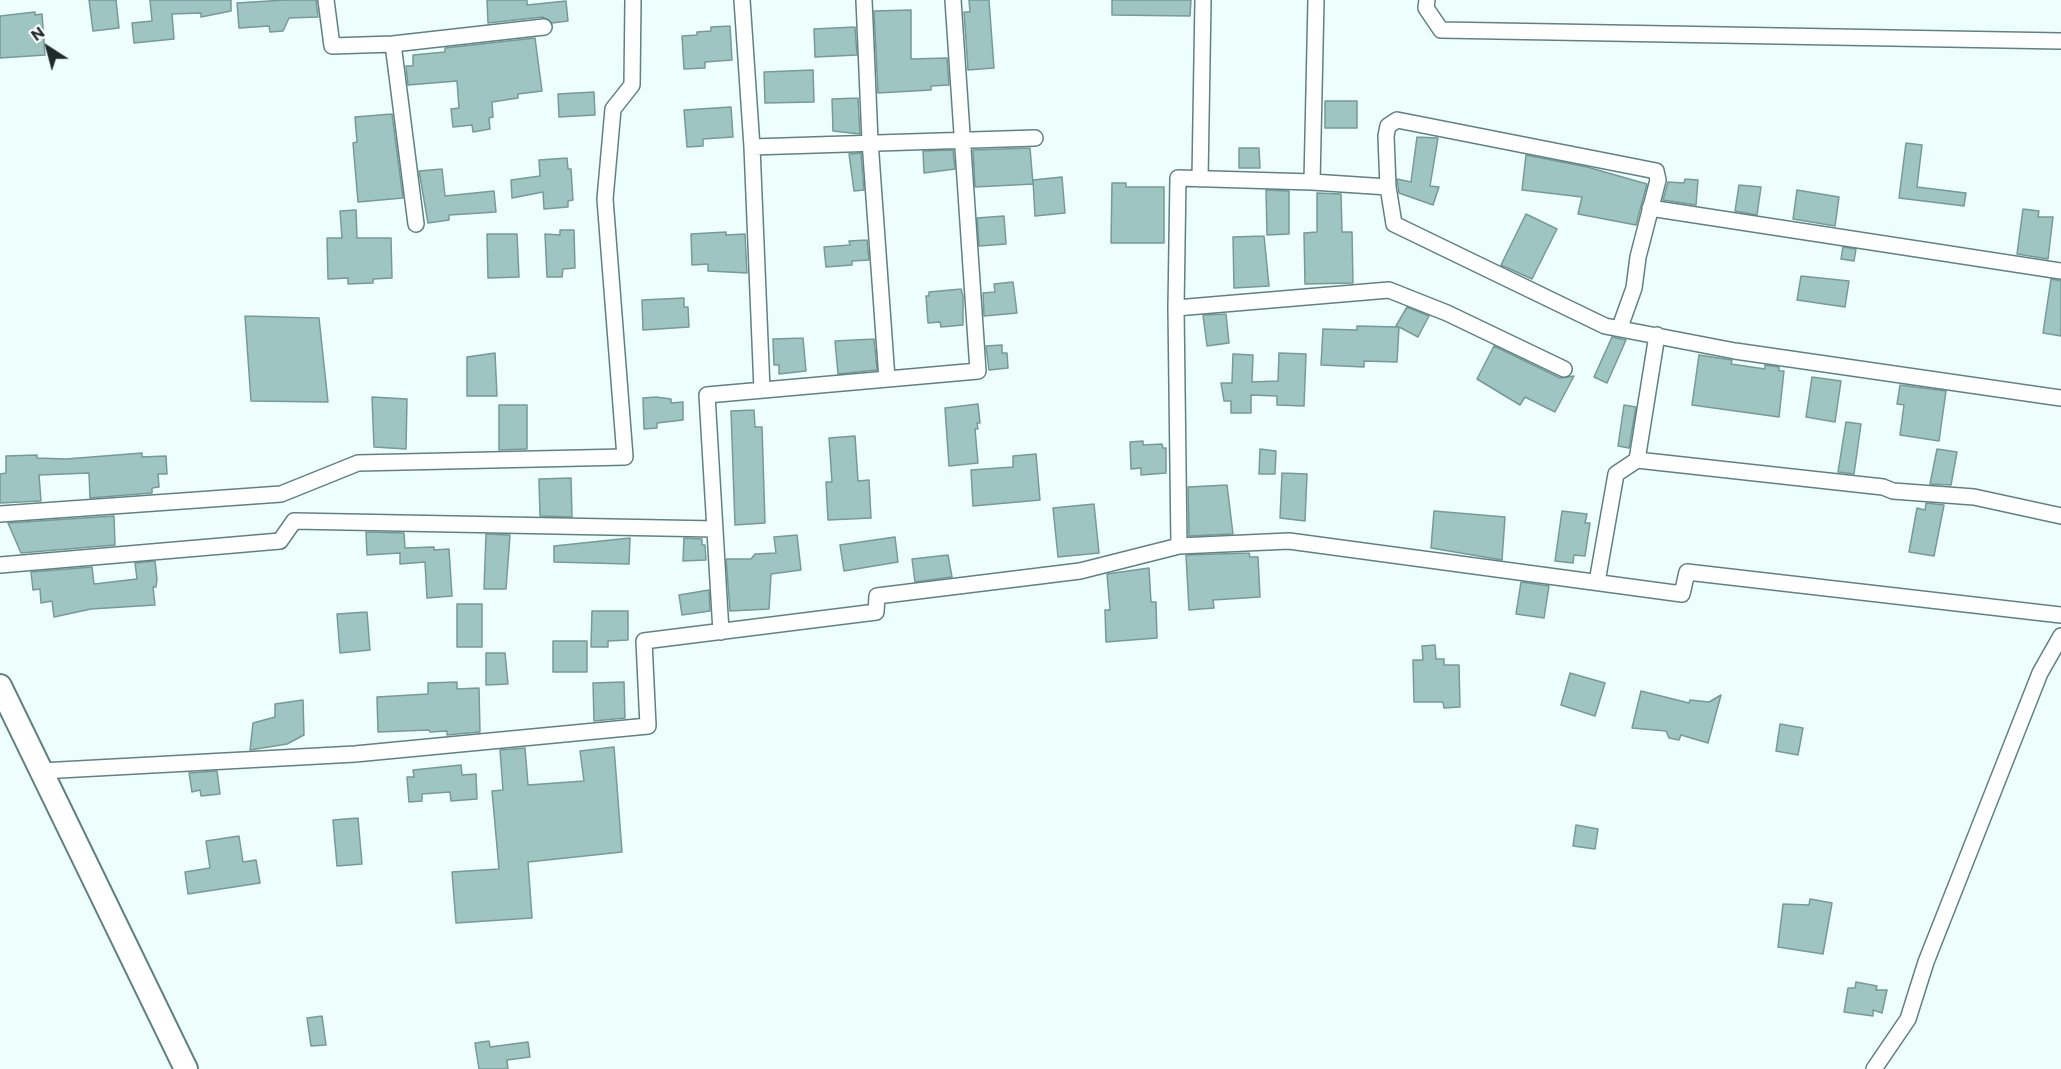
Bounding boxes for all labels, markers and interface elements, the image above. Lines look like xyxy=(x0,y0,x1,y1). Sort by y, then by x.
north arrow xyxy=(18,18,78,78)
text: N xyxy=(27,22,48,44)

